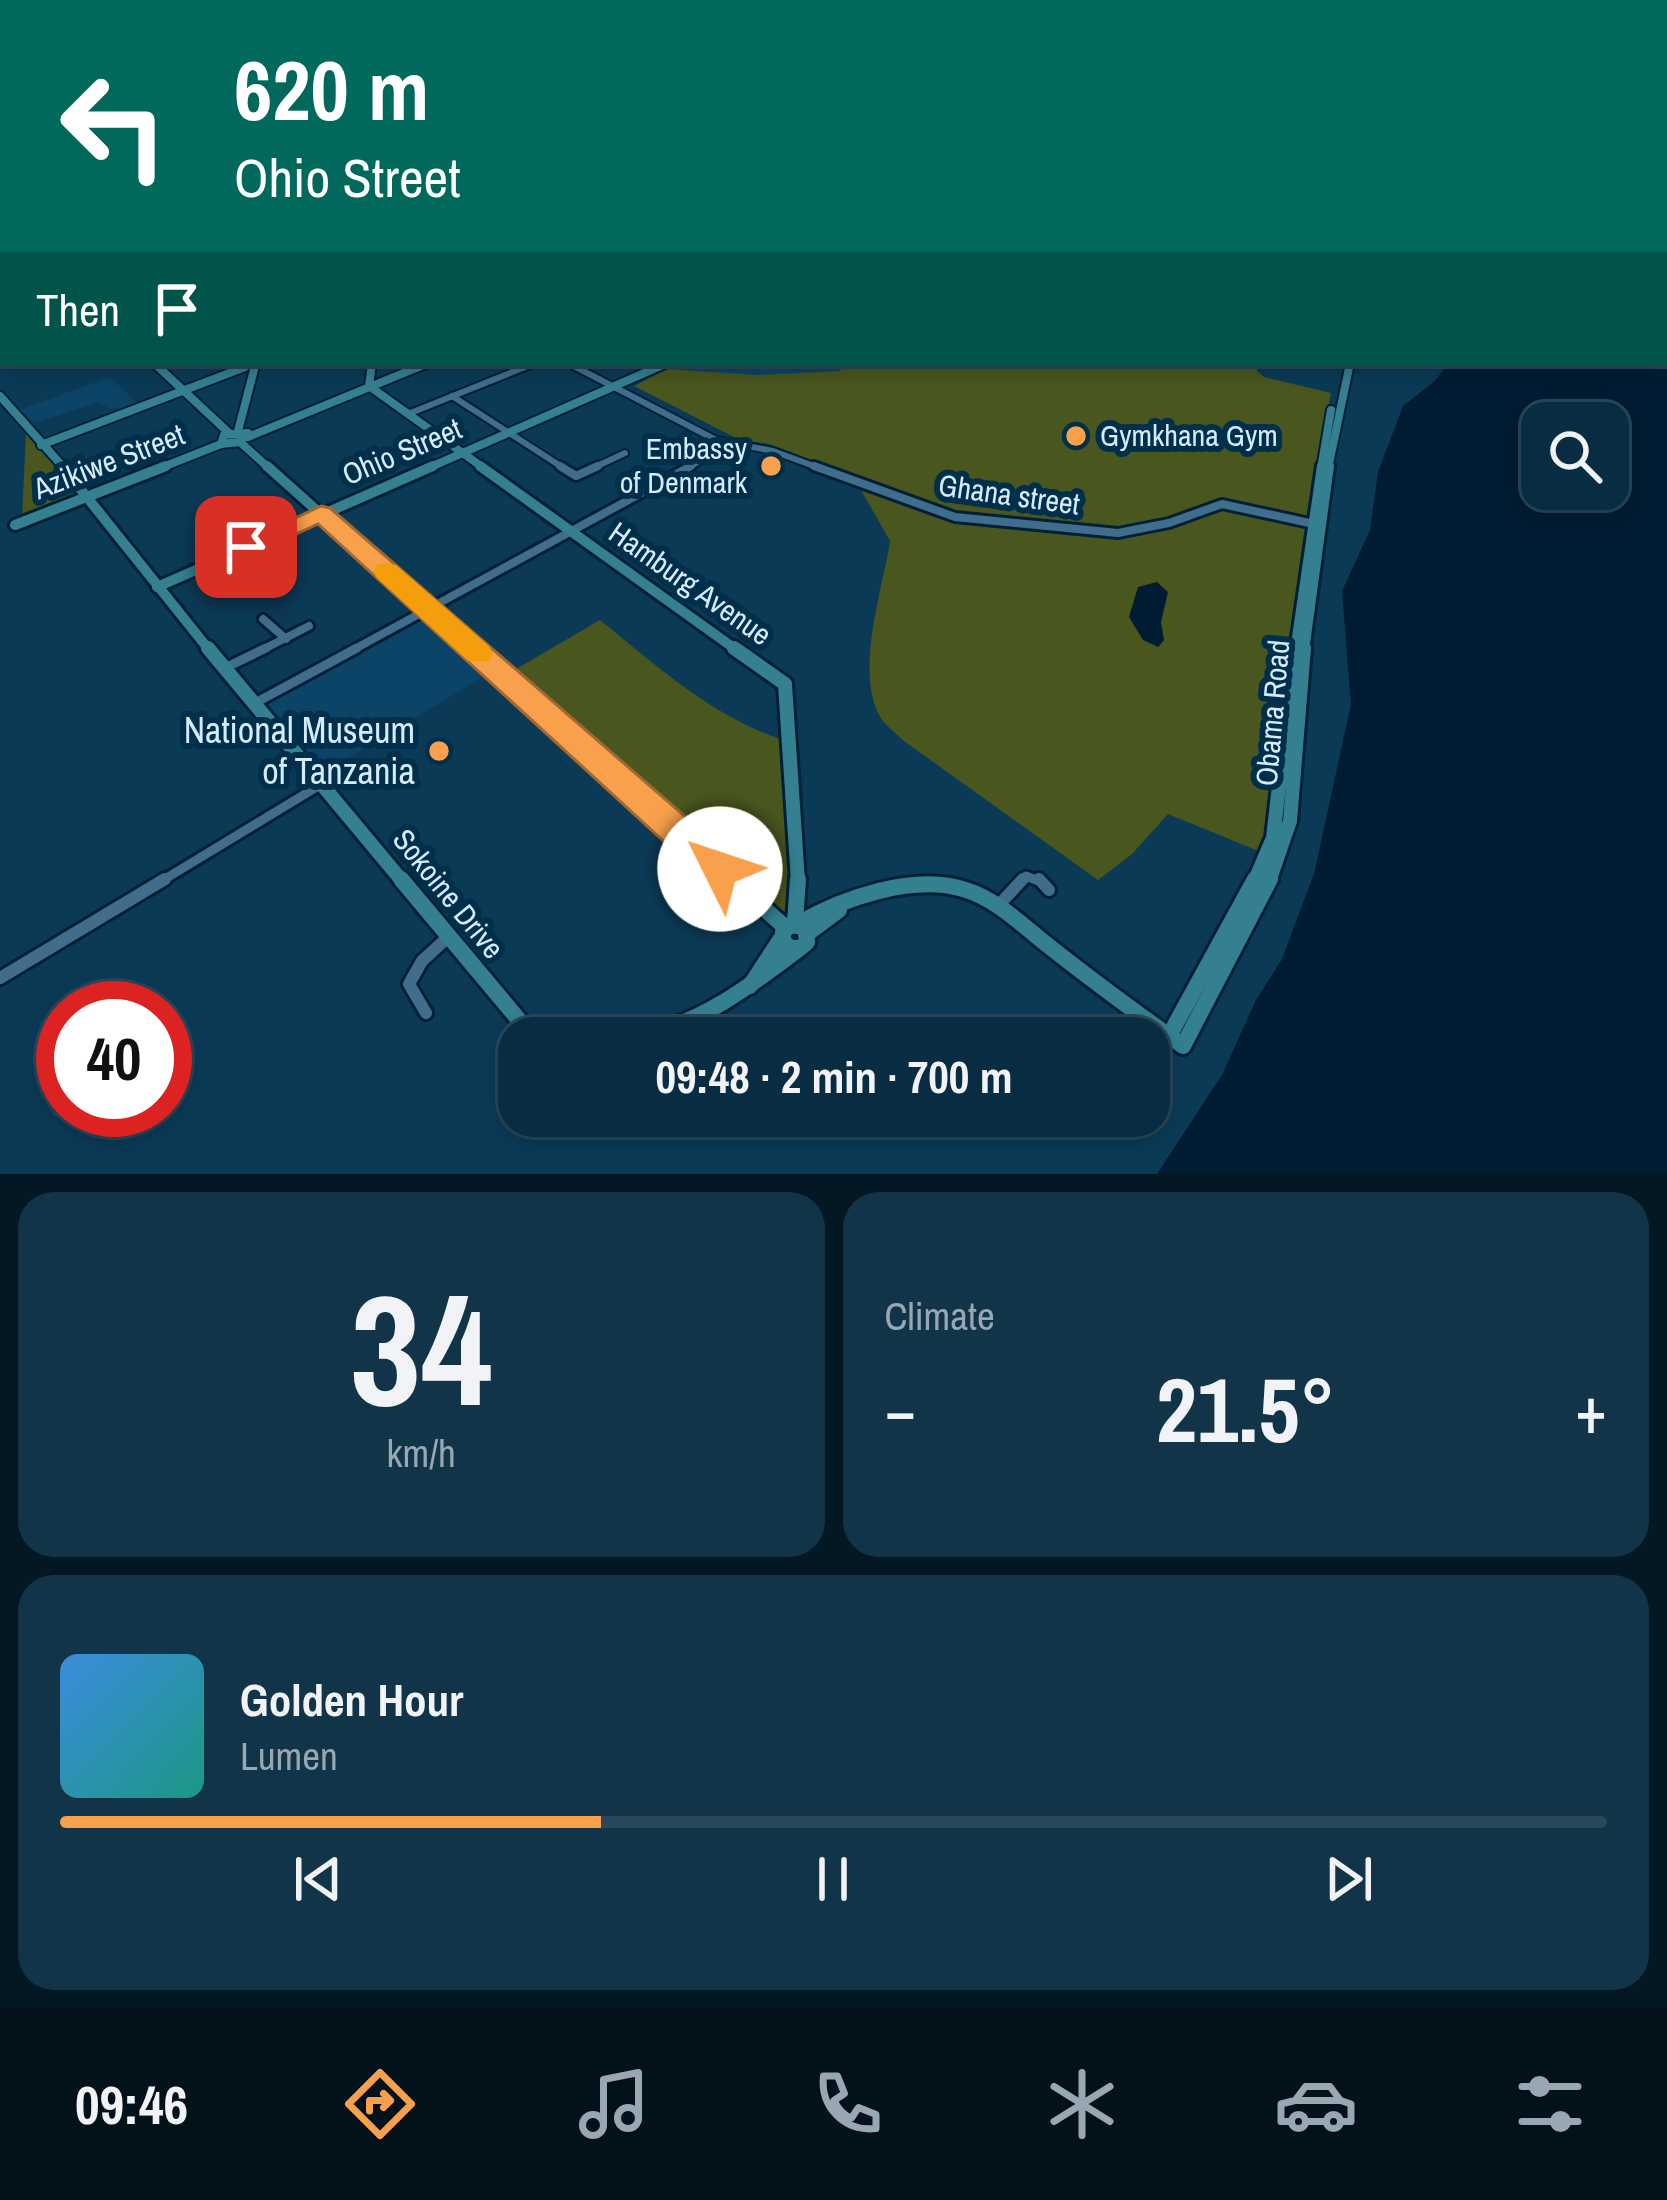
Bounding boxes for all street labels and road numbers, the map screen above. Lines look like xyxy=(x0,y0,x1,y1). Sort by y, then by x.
street label: Ohio Street xyxy=(336,408,467,494)
street label: Azikiwe Street xyxy=(26,414,190,509)
street label: Ghana street xyxy=(936,464,1083,524)
street label: Hamburg Avenue xyxy=(601,512,780,654)
street label: Obama Road xyxy=(1246,638,1298,788)
street label: Sokoine Drive xyxy=(384,820,513,967)

